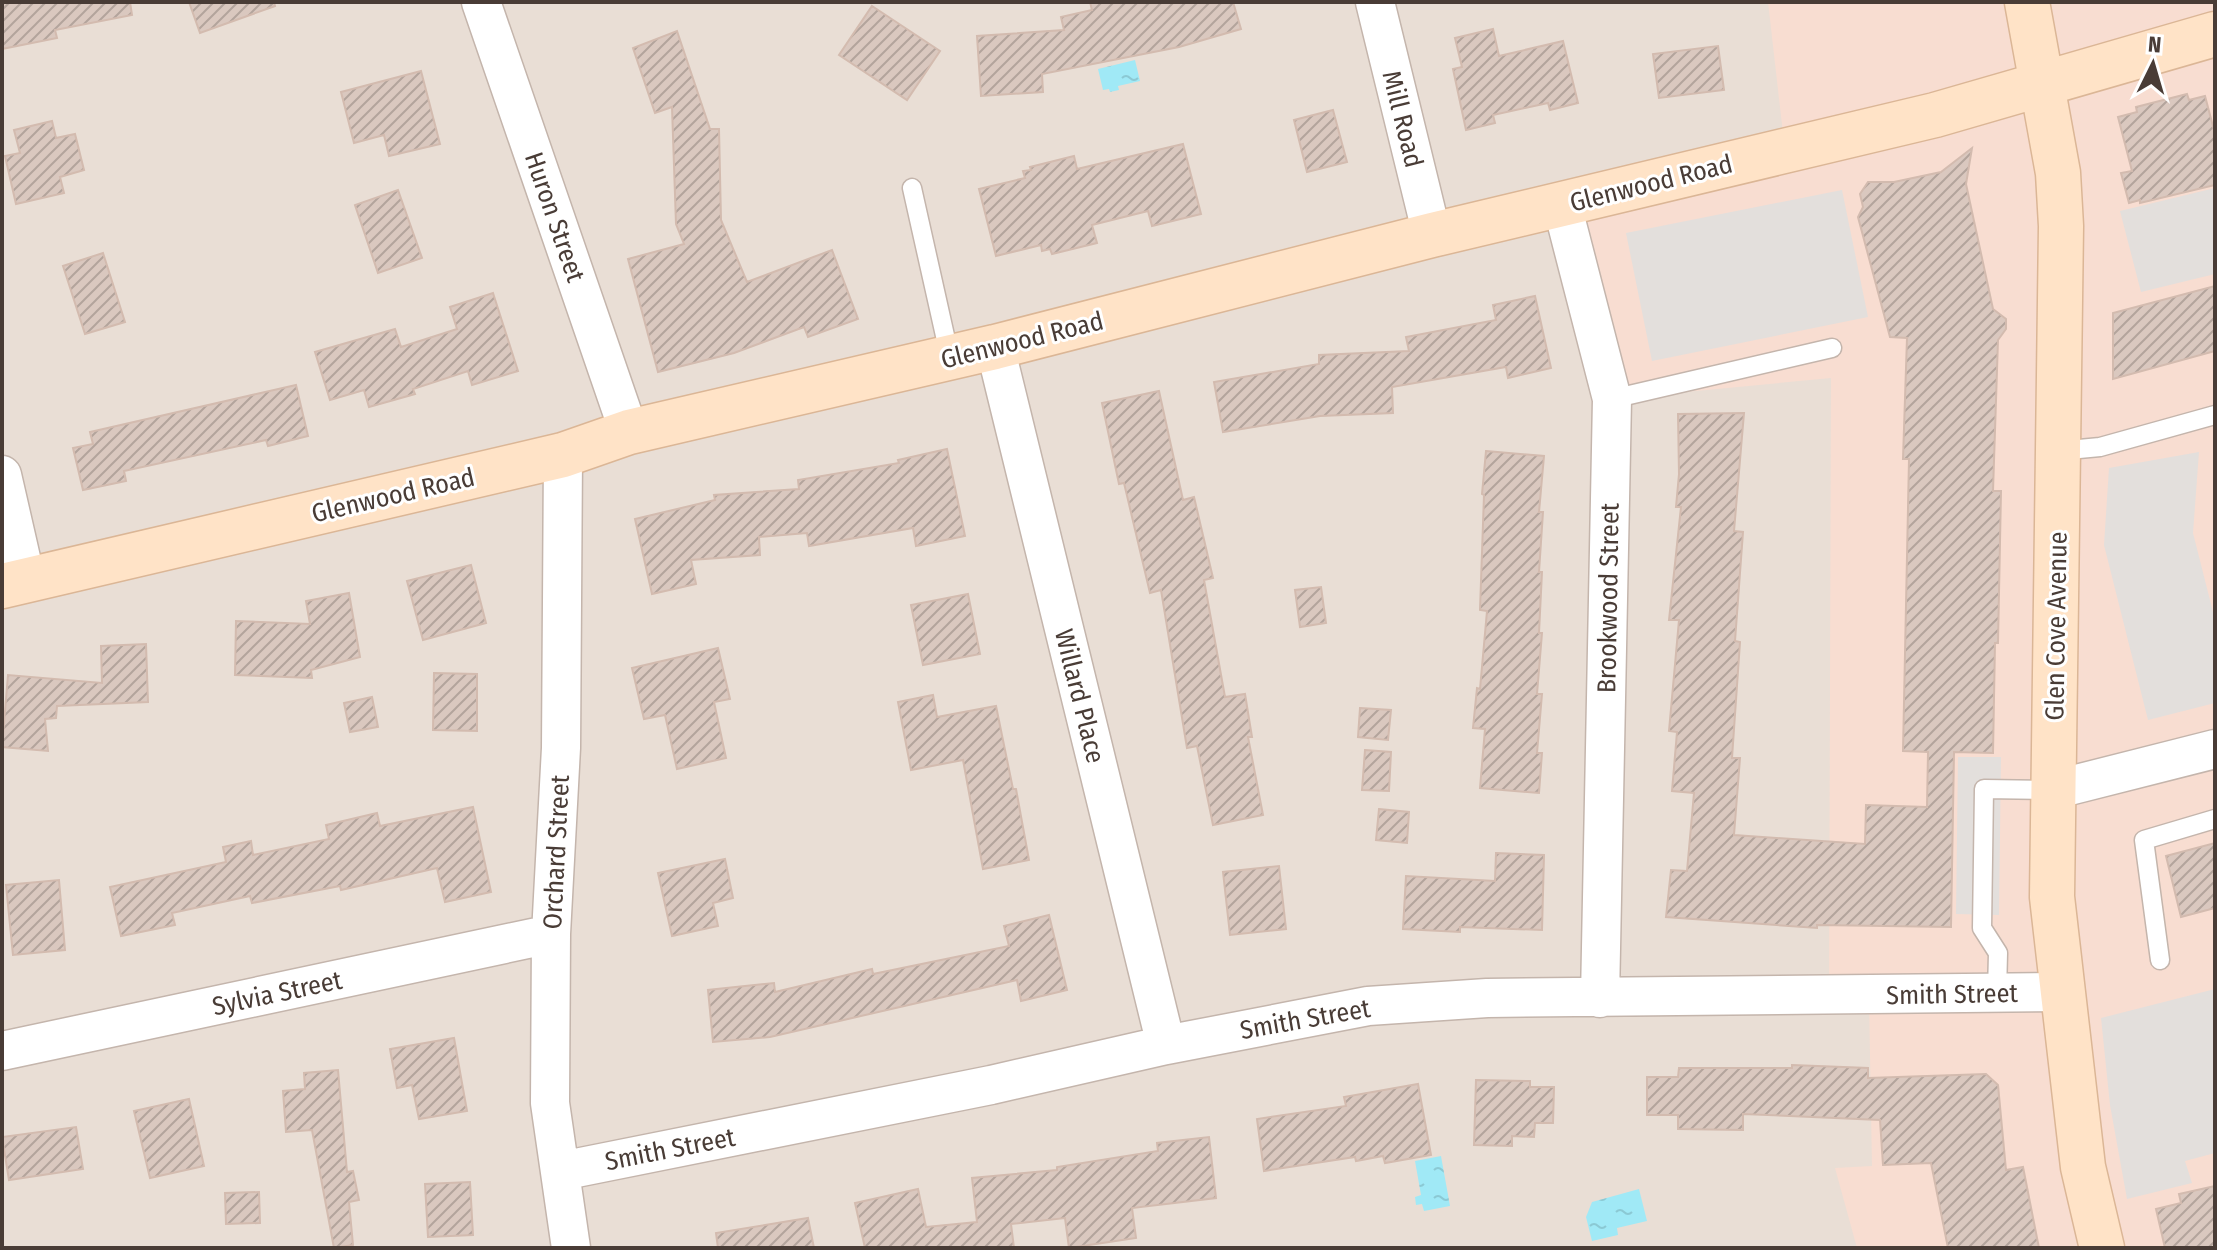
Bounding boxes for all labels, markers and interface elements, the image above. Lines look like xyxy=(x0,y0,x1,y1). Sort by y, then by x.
north arrow xyxy=(2113,24,2193,104)
text: N xyxy=(2147,31,2162,59)
street label: Mill Road xyxy=(1376,67,1430,171)
street label: Huron Street xyxy=(518,148,591,287)
street label: Glenwood Road xyxy=(1567,148,1736,219)
street label: Glenwood Road xyxy=(938,305,1107,376)
street label: Glenwood Road xyxy=(309,462,478,529)
street label: Brookwood Street xyxy=(1591,502,1626,693)
street label: Glen Cove Avenue xyxy=(2039,531,2074,721)
street label: Willard Place xyxy=(1048,626,1111,766)
street label: Orchard Street xyxy=(537,774,576,930)
street label: Sylvia Street xyxy=(209,965,345,1022)
street label: Smith Street xyxy=(1886,978,2019,1011)
street label: Smith Street xyxy=(1238,993,1373,1046)
street label: Smith Street xyxy=(602,1122,738,1177)

